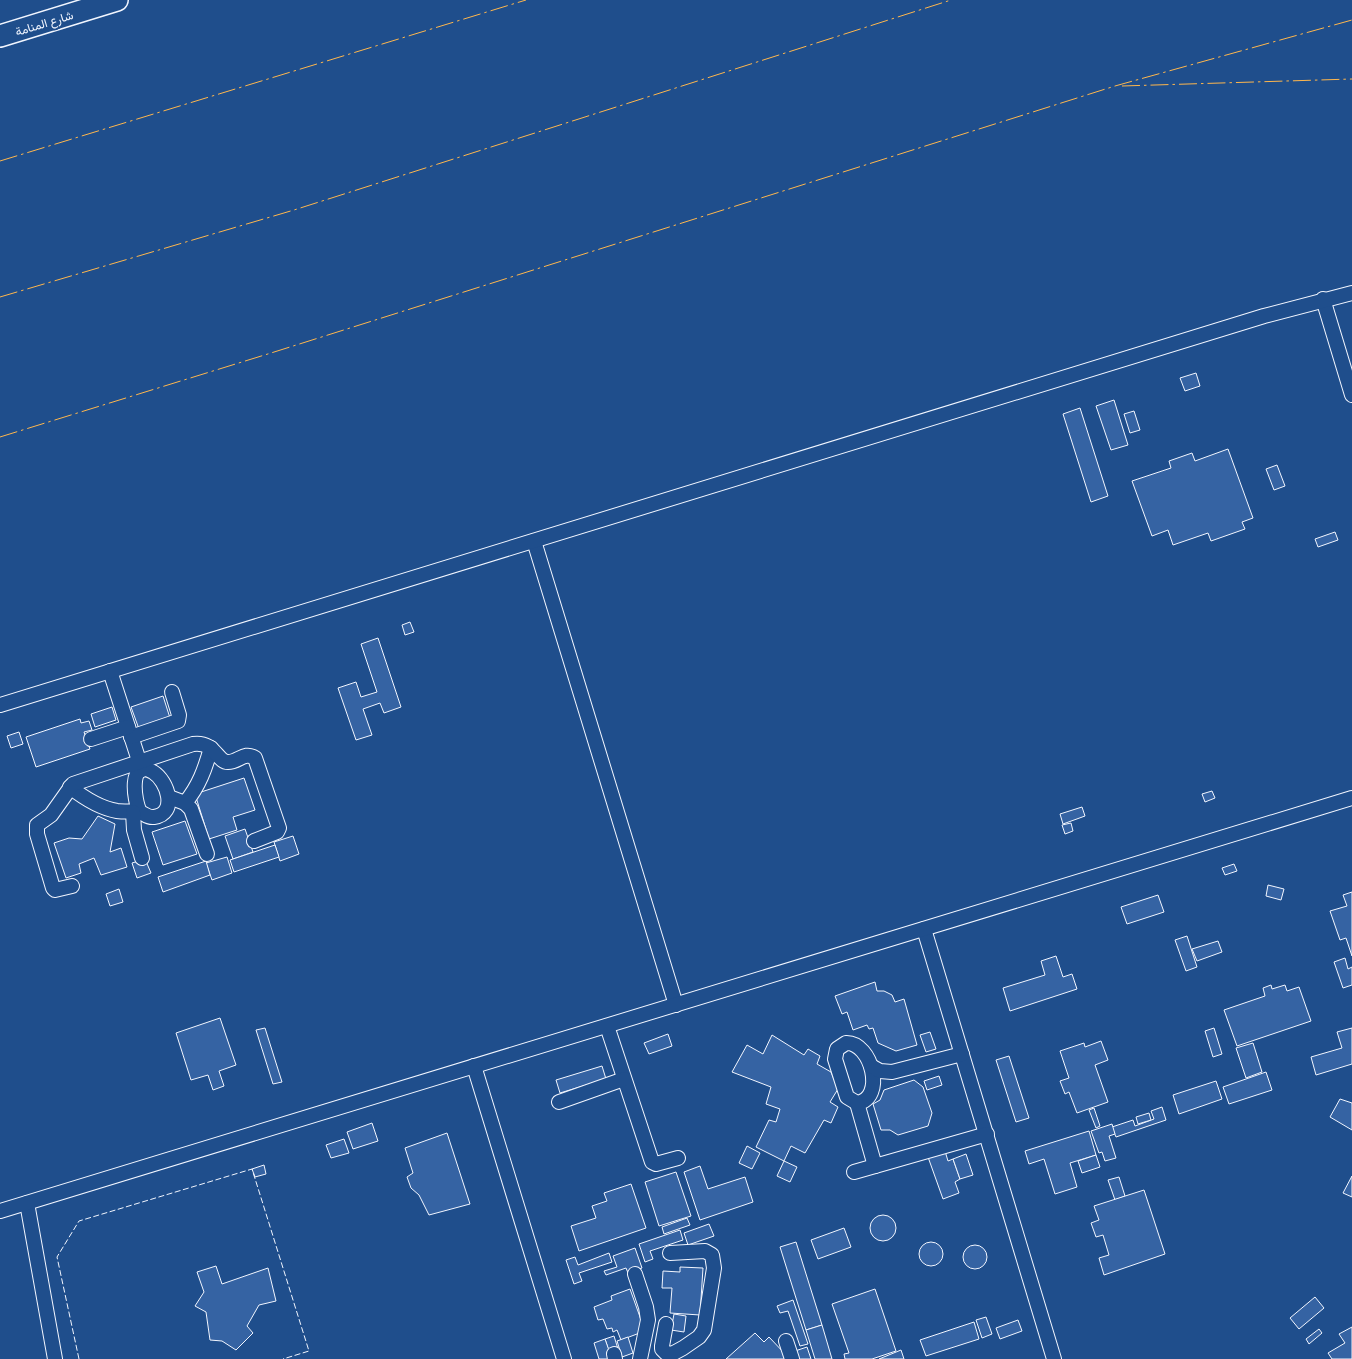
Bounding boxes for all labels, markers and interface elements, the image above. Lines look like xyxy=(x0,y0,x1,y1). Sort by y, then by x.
street label: شارع المنامة xyxy=(13,7,75,41)

